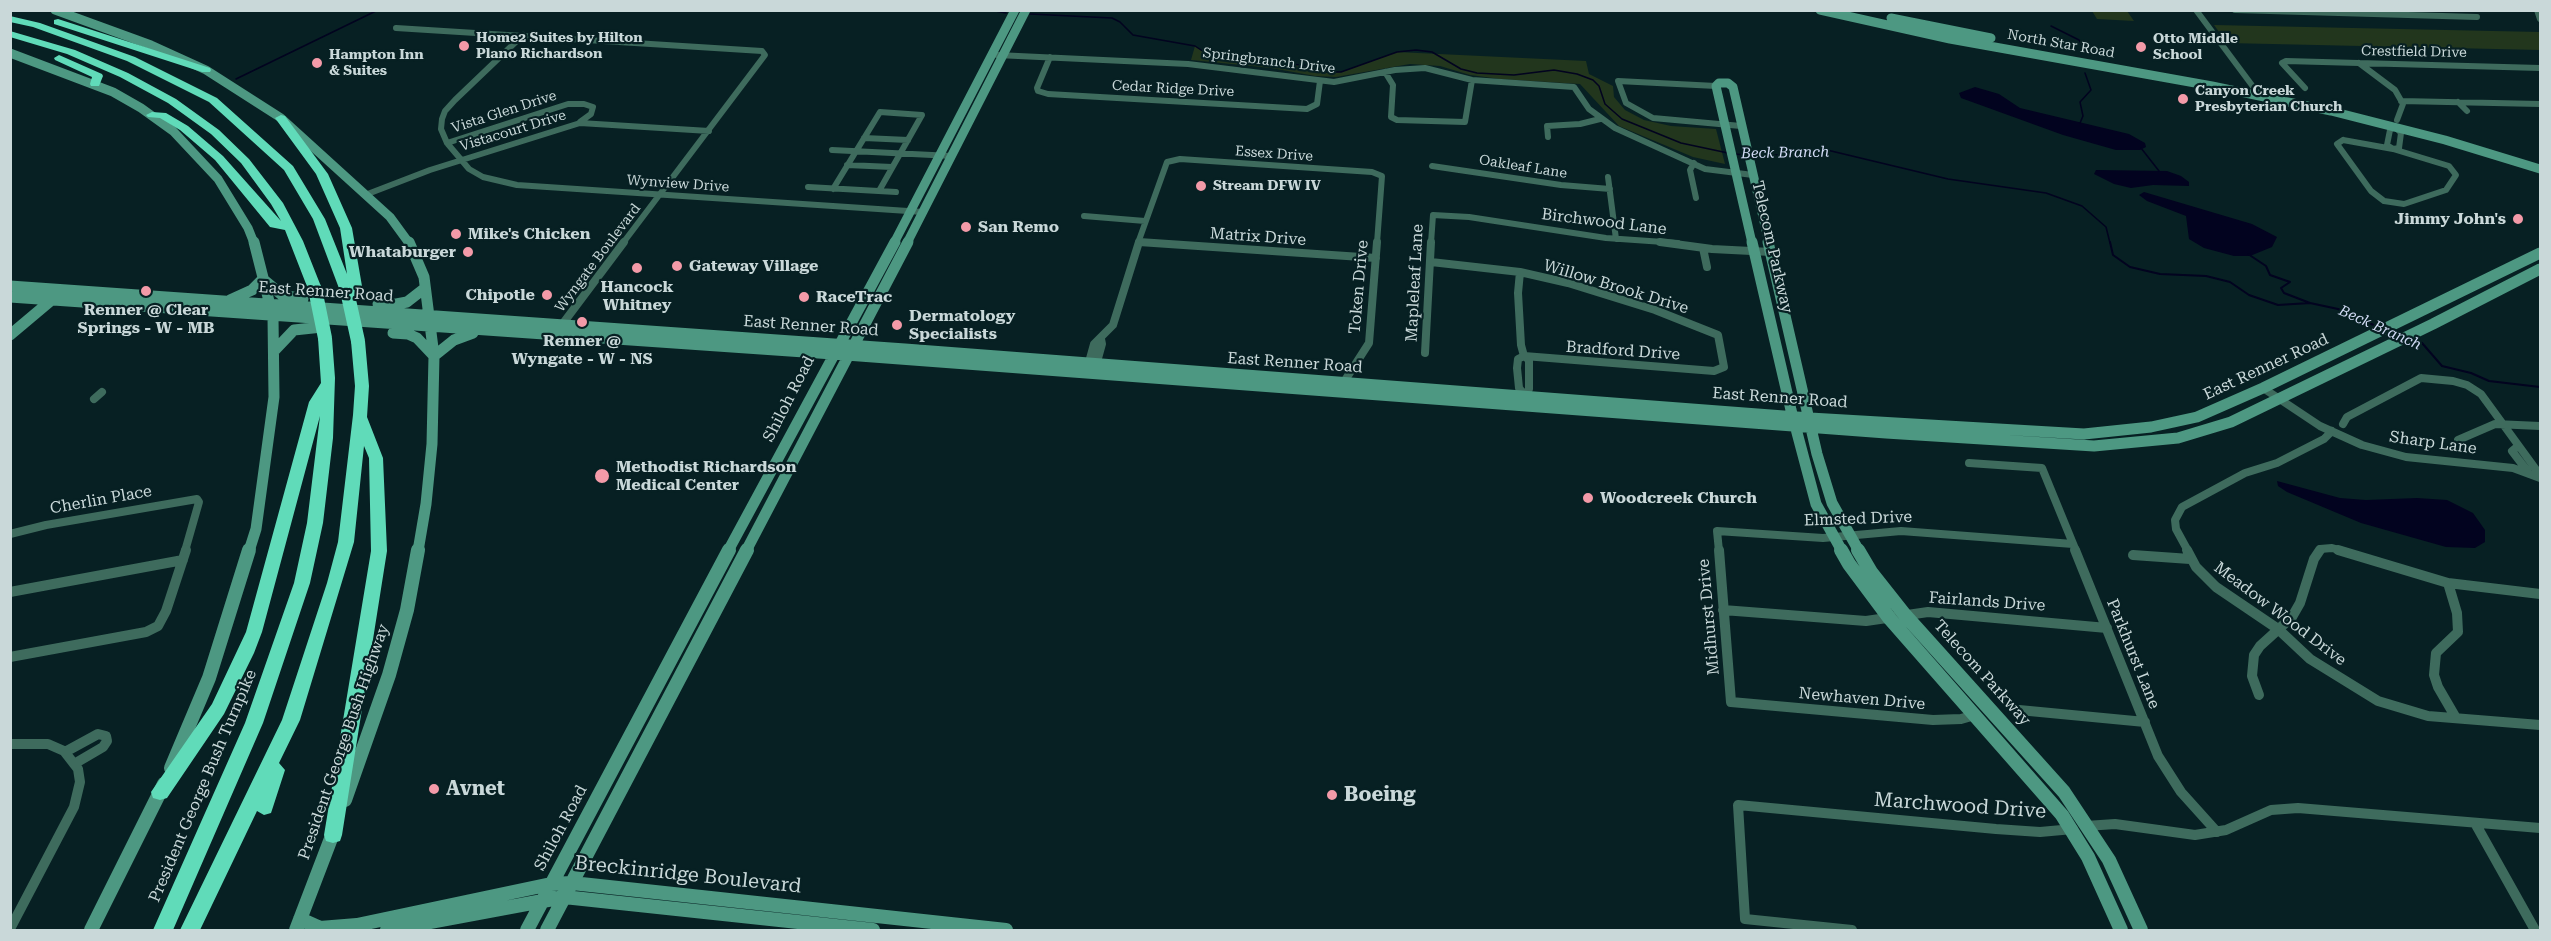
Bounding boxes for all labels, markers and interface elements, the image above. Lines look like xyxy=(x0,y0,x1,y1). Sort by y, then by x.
street label: North Star Road xyxy=(2006,26,2116,62)
place label: Home2 Suites by Hilton Plano Richardson xyxy=(476,30,643,62)
place label: Otto Middle School xyxy=(2153,31,2238,63)
marker: Home2 Suites by Hilton Plano Richardson xyxy=(457,39,471,53)
marker: Otto Middle School xyxy=(2134,40,2148,54)
street label: Crestfield Drive xyxy=(2361,43,2467,61)
street label: Springbranch Drive xyxy=(1202,45,1336,77)
place label: Hampton Inn & Suites xyxy=(329,47,424,80)
marker: Hampton Inn & Suites xyxy=(310,56,324,70)
street label: Cedar Ridge Drive xyxy=(1112,77,1234,101)
place label: Canyon Creek Presbyterian Church xyxy=(2195,83,2342,116)
street label: Vista Glen Drive xyxy=(449,87,559,137)
marker: Canyon Creek Presbyterian Church xyxy=(2176,92,2190,106)
street label: Vistacourt Drive xyxy=(458,107,568,155)
street label: Essex Drive xyxy=(1235,143,1313,165)
water label: Beck Branch xyxy=(1741,143,1829,163)
street label: Oakleaf Lane xyxy=(1478,152,1568,182)
street label: Wynview Drive xyxy=(626,172,730,196)
place label: Stream DFW IV xyxy=(1213,178,1321,194)
marker: Stream DFW IV xyxy=(1194,179,1208,193)
street label: Telecom Parkway xyxy=(1747,179,1797,315)
street label: Wyngate Boulevard xyxy=(552,200,644,316)
street label: Birchwood Lane xyxy=(1540,205,1668,239)
place label: Jimmy John's xyxy=(2395,209,2506,229)
marker: Jimmy John's xyxy=(2511,212,2525,226)
place label: San Remo xyxy=(978,217,1059,237)
marker: San Remo xyxy=(959,220,973,234)
street label: Mapleleaf Lane xyxy=(1402,223,1428,343)
place label: Mike's Chicken xyxy=(468,224,590,244)
street label: Matrix Drive xyxy=(1209,224,1307,250)
marker: Mike's Chicken xyxy=(449,227,463,241)
street label: Token Drive xyxy=(1345,239,1373,335)
place label: Whataburger xyxy=(349,242,456,262)
marker: Whataburger xyxy=(461,245,475,259)
place label: Gateway Village xyxy=(689,256,818,276)
street label: Willow Brook Drive xyxy=(1541,256,1691,318)
marker: Gateway Village xyxy=(670,259,684,273)
marker: Hancock Whitney xyxy=(630,261,644,275)
place label: Hancock Whitney xyxy=(600,277,674,315)
street label: East Renner Road xyxy=(258,278,394,306)
marker: Renner @ Clear Springs - W - MB xyxy=(139,284,153,298)
place label: Chipotle xyxy=(465,285,535,305)
place label: RaceTrac xyxy=(816,287,892,307)
marker: Chipotle xyxy=(540,288,554,302)
marker: RaceTrac xyxy=(797,290,811,304)
place label: Renner @ Clear Springs - W - MB xyxy=(78,300,214,338)
water label: Beck Branch xyxy=(2336,302,2424,354)
place label: Dermatology Specialists xyxy=(909,306,1015,344)
street label: East Renner Road xyxy=(743,312,879,340)
marker: Renner @ Wyngate - W - NS xyxy=(575,315,589,329)
marker: Dermatology Specialists xyxy=(890,318,904,332)
street label: East Renner Road xyxy=(2200,330,2332,404)
place label: Renner @ Wyngate - W - NS xyxy=(511,331,653,369)
street label: Bradford Drive xyxy=(1565,337,1681,365)
street label: East Renner Road xyxy=(1227,349,1363,377)
street label: Shiloh Road xyxy=(759,353,819,445)
street label: East Renner Road xyxy=(1712,384,1848,412)
street label: Sharp Lane xyxy=(2388,427,2478,459)
place label: Methodist Richardson Medical Center xyxy=(616,457,797,495)
marker: Methodist Richardson Medical Center xyxy=(593,467,611,485)
street label: Cherlin Place xyxy=(49,482,153,518)
place label: Woodcreek Church xyxy=(1600,488,1757,508)
marker: Woodcreek Church xyxy=(1581,491,1595,505)
street label: Elmsted Drive xyxy=(1804,508,1912,530)
street label: Midhurst Drive xyxy=(1694,558,1724,676)
street label: Meadow Wood Drive xyxy=(2210,558,2350,670)
street label: Fairlands Drive xyxy=(1928,588,2046,616)
street label: Parkhurst Lane xyxy=(2102,596,2164,712)
street label: Telecom Parkway xyxy=(1930,616,2034,730)
street label: President George Bush Highway xyxy=(295,622,393,862)
street label: President George Bush Turnpike xyxy=(145,667,261,905)
street label: Newhaven Drive xyxy=(1798,684,1926,714)
place label: Avnet xyxy=(446,777,505,801)
marker: Avnet xyxy=(427,782,441,796)
street label: Shiloh Road xyxy=(530,782,592,874)
place label: Boeing xyxy=(1344,783,1416,807)
marker: Boeing xyxy=(1325,788,1339,802)
street label: Marchwood Drive xyxy=(1873,788,2047,824)
street label: Breckinridge Boulevard xyxy=(573,851,803,899)

